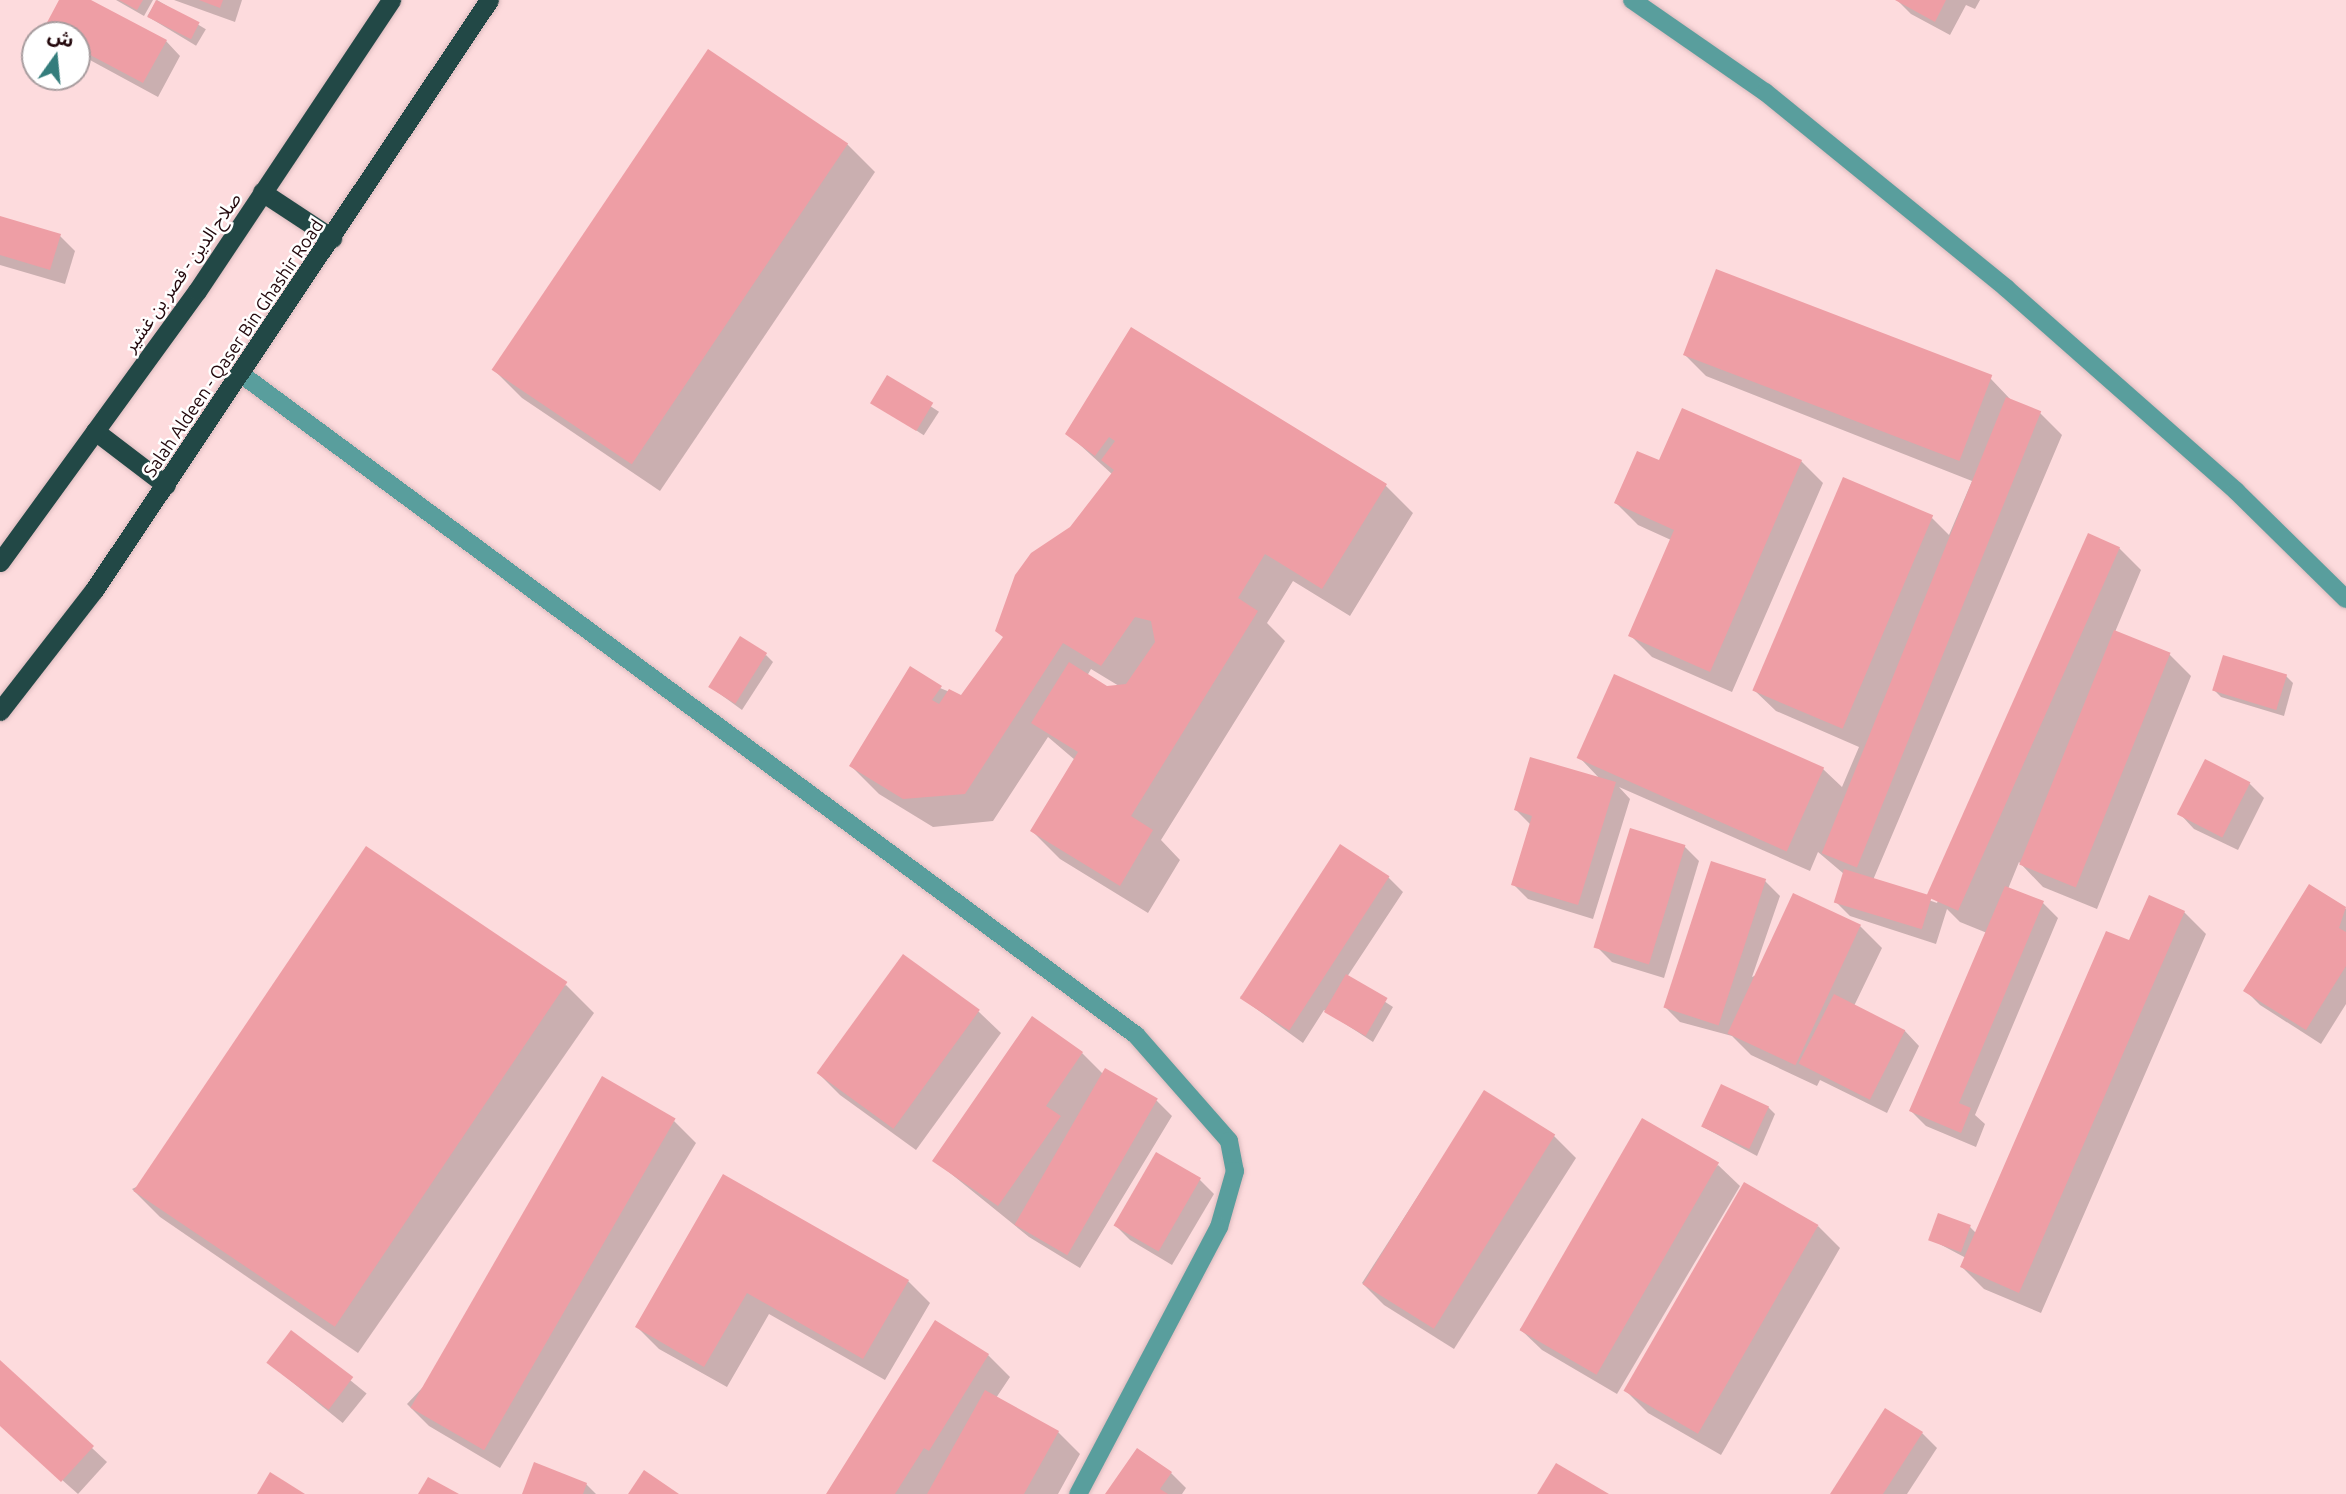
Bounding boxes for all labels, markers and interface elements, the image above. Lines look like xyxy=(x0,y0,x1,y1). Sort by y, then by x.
north arrow xyxy=(21,21,91,91)
text: ش xyxy=(45,24,76,52)
street label: صلاح الدين - قصر بن غشير xyxy=(119,188,245,356)
street label: Salah Aldeen - Qaser Bin Ghashir Road xyxy=(138,215,328,481)

